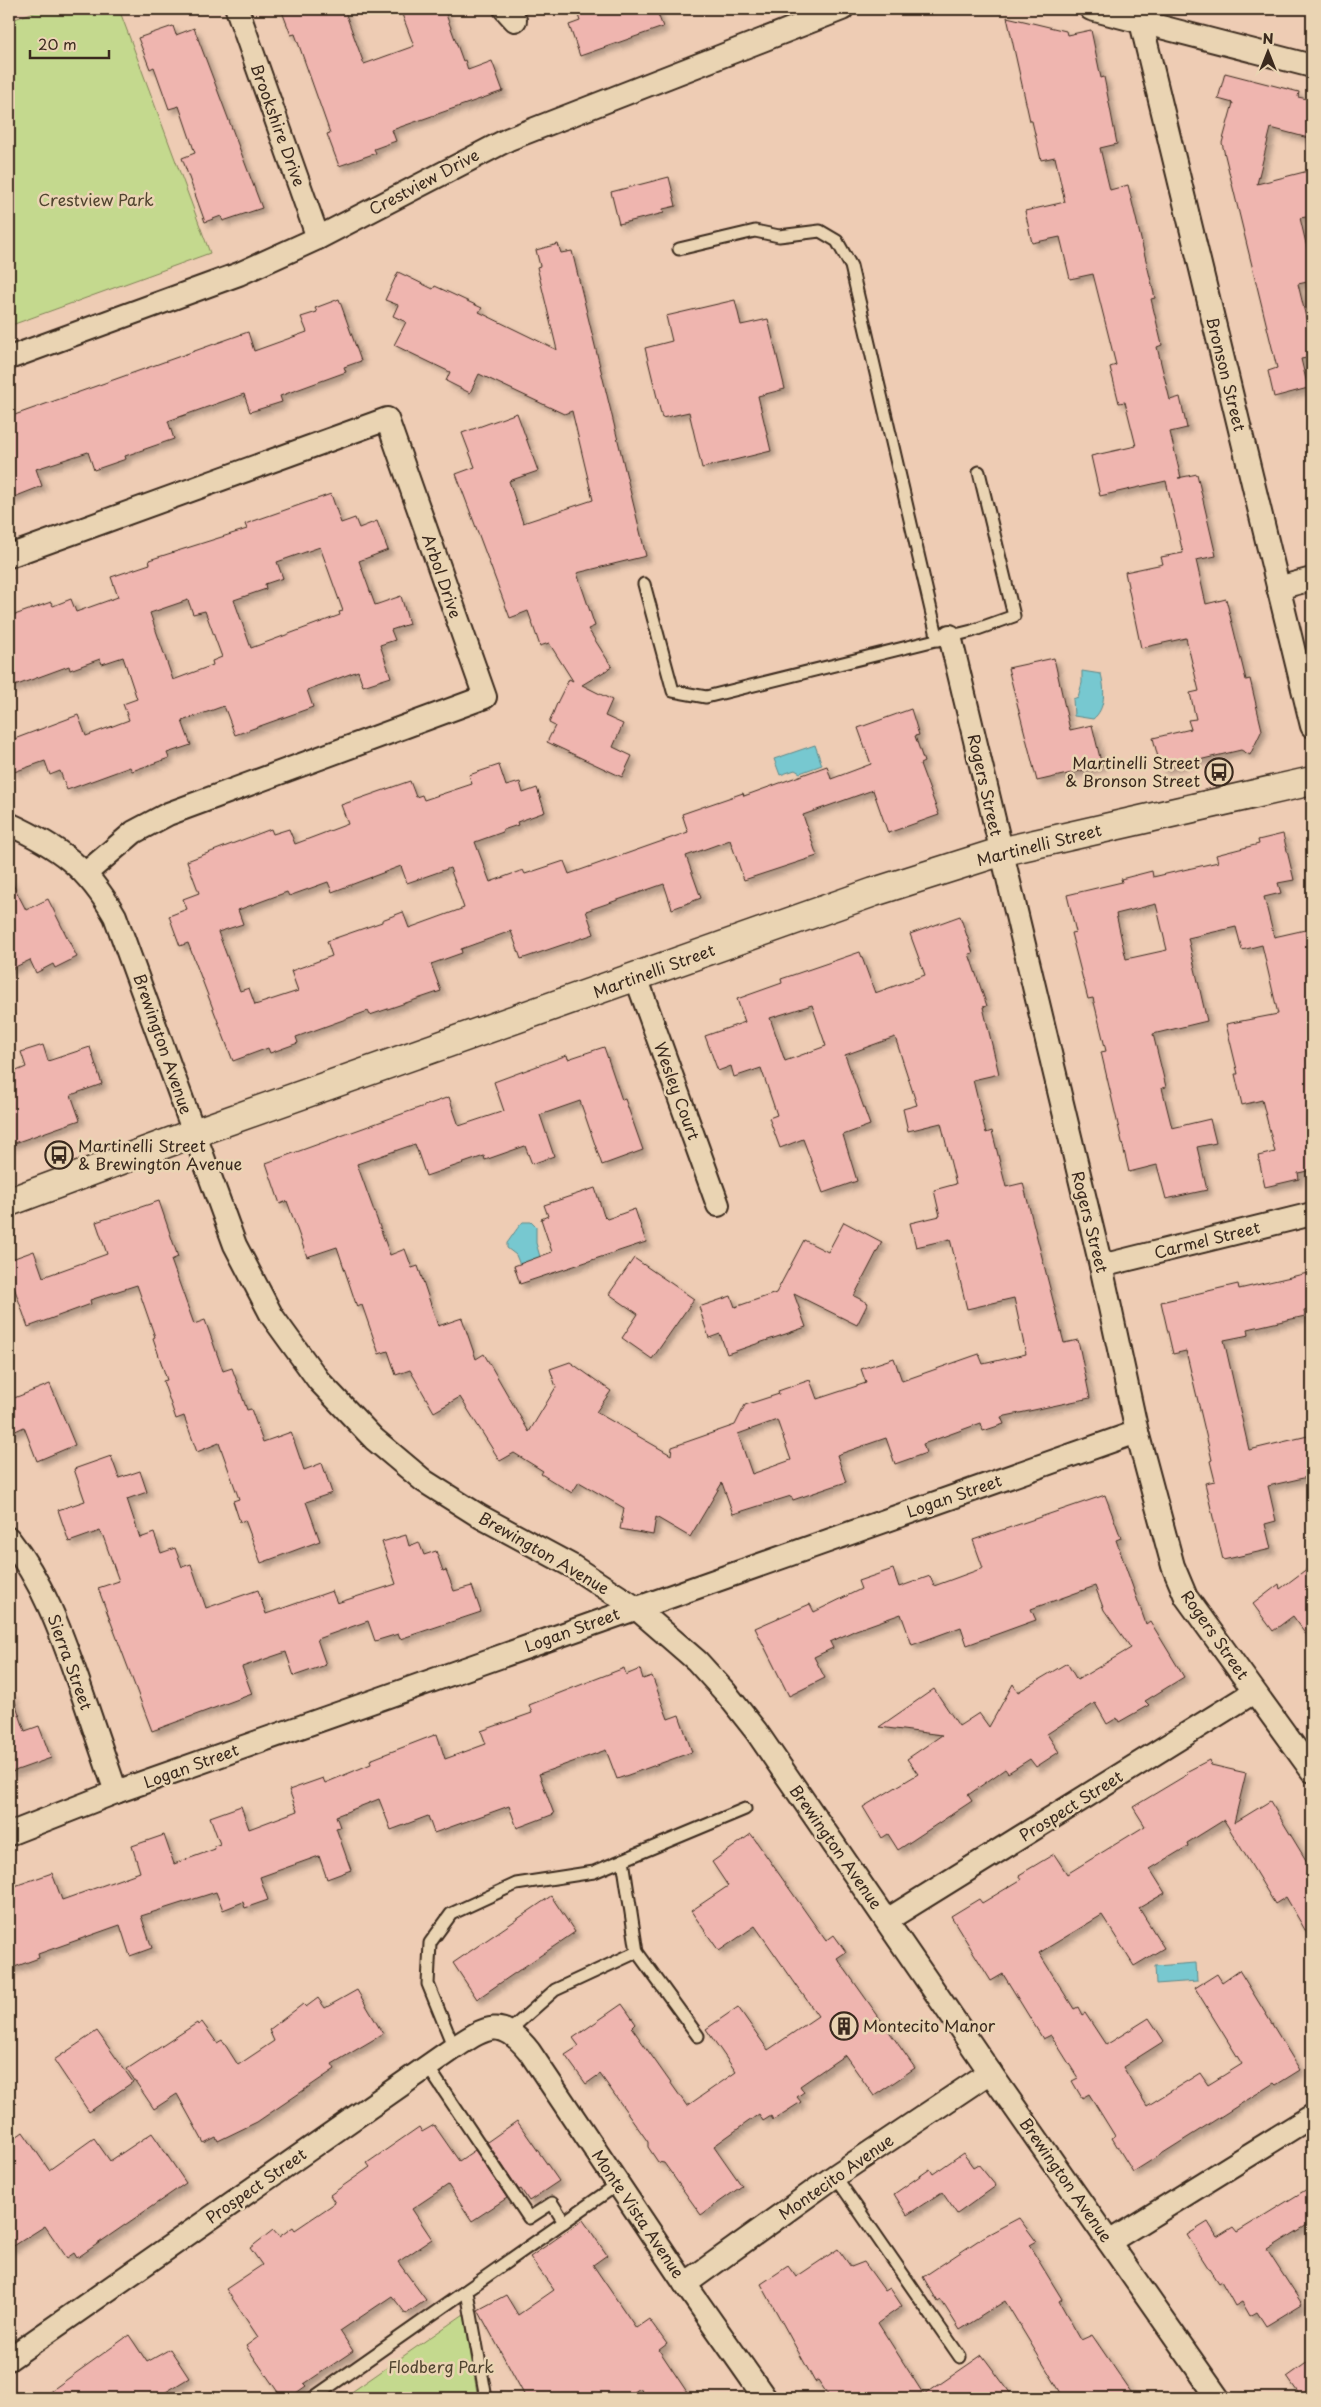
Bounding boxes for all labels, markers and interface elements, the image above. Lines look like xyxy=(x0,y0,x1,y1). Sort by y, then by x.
scale bar xyxy=(30,28,109,60)
north arrow xyxy=(1244,28,1294,78)
text: N xyxy=(1262,28,1274,49)
text: 20 m xyxy=(38,32,77,55)
street label: Brookshire Drive xyxy=(246,60,312,190)
street label: Crestview Drive xyxy=(364,142,483,220)
park label: Crestview Park xyxy=(38,187,154,211)
street label: Bronson Street xyxy=(1201,314,1253,434)
street label: Arbol Drive xyxy=(417,530,469,621)
street label: Rogers Street xyxy=(963,731,1009,839)
place label: Martinelli Street & Bronson Street xyxy=(1065,750,1200,792)
bus stop icon: Martinelli Street & Bronson Street xyxy=(1204,757,1234,787)
street label: Martinelli Street xyxy=(974,817,1104,871)
street label: Martinelli Street xyxy=(589,937,718,1003)
street label: Brewington Avenue xyxy=(129,970,199,1117)
street label: Wesley Court xyxy=(649,1038,707,1144)
place label: Martinelli Street & Brewington Avenue xyxy=(78,1133,243,1175)
bus stop icon: Martinelli Street & Brewington Avenue xyxy=(44,1140,74,1170)
street label: Rogers Street xyxy=(1067,1168,1115,1276)
street label: Carmel Street xyxy=(1151,1214,1263,1264)
street label: Logan Street xyxy=(903,1467,1005,1523)
street label: Brewington Avenue xyxy=(475,1505,615,1599)
street label: Rogers Street xyxy=(1176,1585,1256,1684)
street label: Logan Street xyxy=(521,1601,623,1657)
street label: Sierra Street xyxy=(42,1610,100,1713)
street label: Logan Street xyxy=(140,1737,242,1793)
street label: Prospect Street xyxy=(1014,1763,1127,1847)
street label: Brewington Avenue xyxy=(785,1779,889,1914)
building icon: Montecito Manor xyxy=(829,2011,859,2041)
place label: Montecito Manor xyxy=(863,2013,996,2037)
street label: Brewington Avenue xyxy=(1015,2112,1119,2247)
street label: Montecito Avenue xyxy=(773,2127,898,2225)
street label: Prospect Street xyxy=(200,2141,311,2229)
street label: Monte Vista Avenue xyxy=(587,2144,691,2283)
park label: Flodberg Park xyxy=(388,2354,494,2378)

